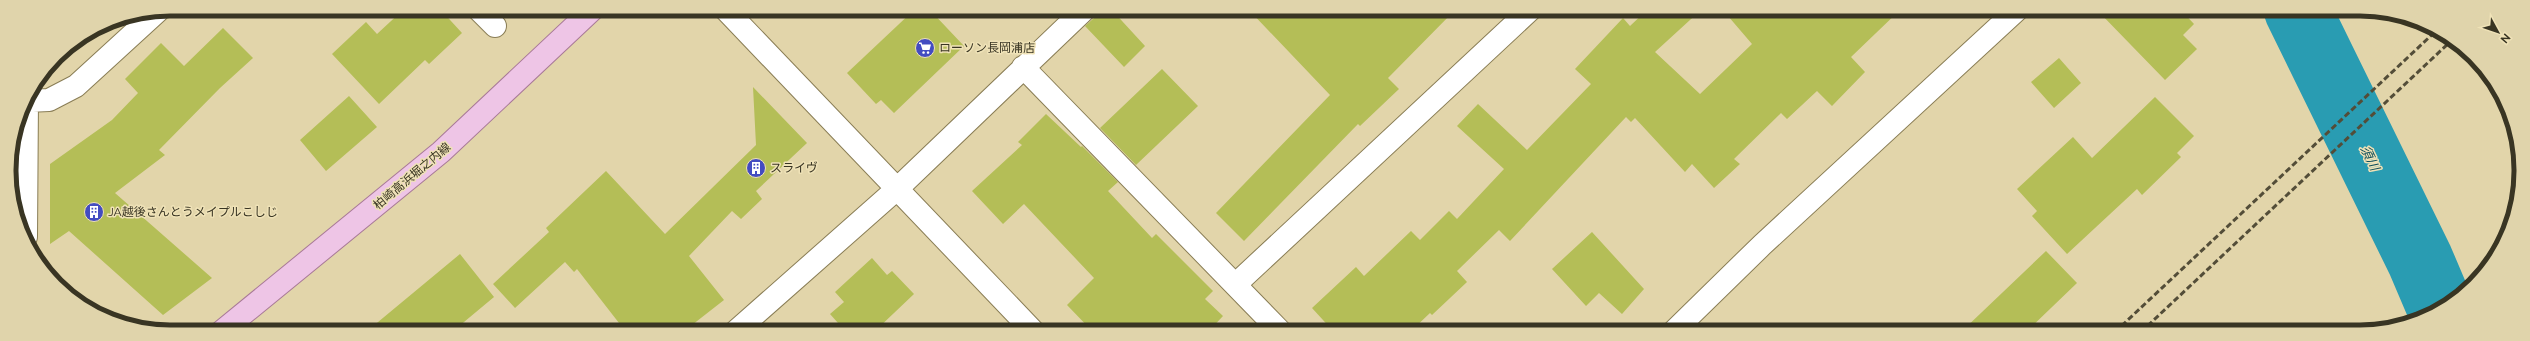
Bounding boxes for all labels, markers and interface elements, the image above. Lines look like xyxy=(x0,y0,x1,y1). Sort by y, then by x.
north arrow xyxy=(2478,12,2518,52)
text: N xyxy=(2498,31,2513,46)
supermarket icon: ローソン長岡浦店 xyxy=(914,37,936,59)
place label: ローソン長岡浦店 xyxy=(939,41,1035,55)
street label: 柏崎高浜堀之内線 xyxy=(371,140,453,212)
water label: 須川 xyxy=(2358,143,2383,175)
building icon: スライヴ xyxy=(745,157,767,179)
place label: スライヴ xyxy=(770,161,818,175)
building icon: JA越後さんとうメイプルこしじ xyxy=(83,201,105,223)
place label: JA越後さんとうメイプルこしじ xyxy=(108,205,278,219)

